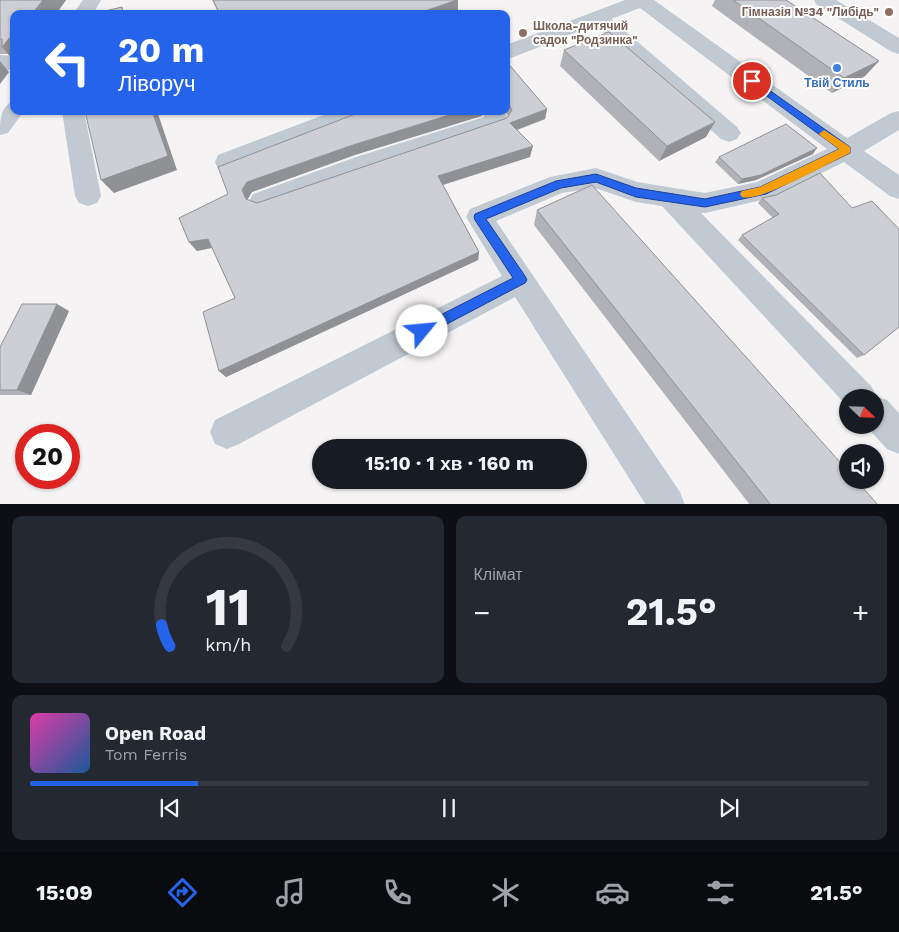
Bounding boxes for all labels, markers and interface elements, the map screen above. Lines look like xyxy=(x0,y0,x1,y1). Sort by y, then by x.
place label: Гімназія №34 "Либідь" xyxy=(742,5,879,19)
marker: Гімназія №34 "Либідь" xyxy=(883,6,895,18)
place label: Школа-дитячий садок "Родзинка" xyxy=(533,19,638,47)
marker: Школа-дитячий садок "Родзинка" xyxy=(517,27,529,39)
text: 20 m xyxy=(118,29,204,71)
icon: left xyxy=(35,30,100,95)
pin xyxy=(731,60,773,102)
marker: Твій Стиль xyxy=(831,62,843,74)
icon: arrive xyxy=(738,67,766,95)
text: Ліворуч xyxy=(118,71,195,96)
place label: Твій Стиль xyxy=(804,76,870,90)
position arrow xyxy=(395,304,447,356)
north arrow xyxy=(839,389,884,434)
map controls xyxy=(839,389,884,489)
speed limit sign: 20 xyxy=(15,424,80,489)
button: sound xyxy=(839,444,884,489)
text: 15:10 · 1 хв · 160 m xyxy=(365,452,534,475)
text: Клімат xyxy=(474,565,523,584)
text: 11 xyxy=(205,577,250,638)
text: 21.5° xyxy=(626,590,717,634)
text: − xyxy=(474,596,490,629)
text: + xyxy=(852,596,869,629)
text: km/h xyxy=(205,634,251,655)
text: Open Road xyxy=(105,722,206,745)
text: Tom Ferris xyxy=(105,745,187,764)
icon: previous xyxy=(156,794,184,822)
icon: pause xyxy=(435,794,463,822)
icon: next xyxy=(715,794,743,822)
icon: directions xyxy=(165,875,200,910)
icon: music xyxy=(273,875,308,910)
icon: phone xyxy=(380,875,415,910)
icon: climate xyxy=(488,875,523,910)
icon: car xyxy=(595,875,630,910)
icon: filters xyxy=(703,875,738,910)
text: 15:09 xyxy=(36,880,93,905)
text: 21.5° xyxy=(810,880,863,905)

